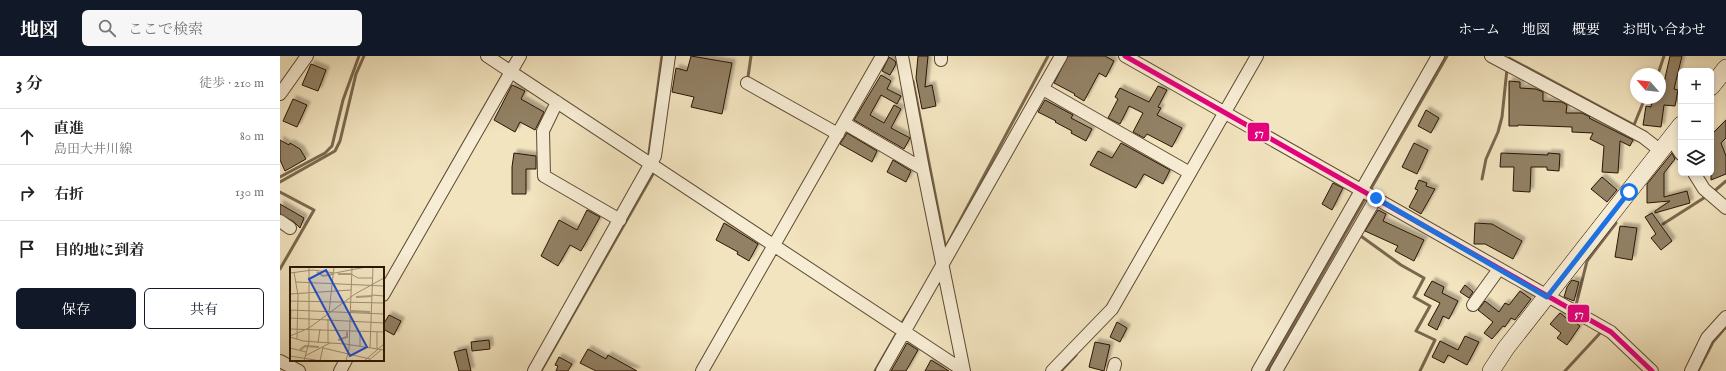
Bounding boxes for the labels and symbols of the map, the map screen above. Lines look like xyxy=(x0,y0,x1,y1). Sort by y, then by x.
north arrow xyxy=(1630,68,1666,104)
line badge: 57 xyxy=(1247,122,1270,142)
text: 57 xyxy=(1254,126,1264,140)
route start xyxy=(1620,183,1638,201)
route end xyxy=(1367,189,1385,207)
inset map xyxy=(290,267,384,361)
line badge: 57 xyxy=(1567,304,1590,323)
text: 57 xyxy=(1574,307,1584,321)

